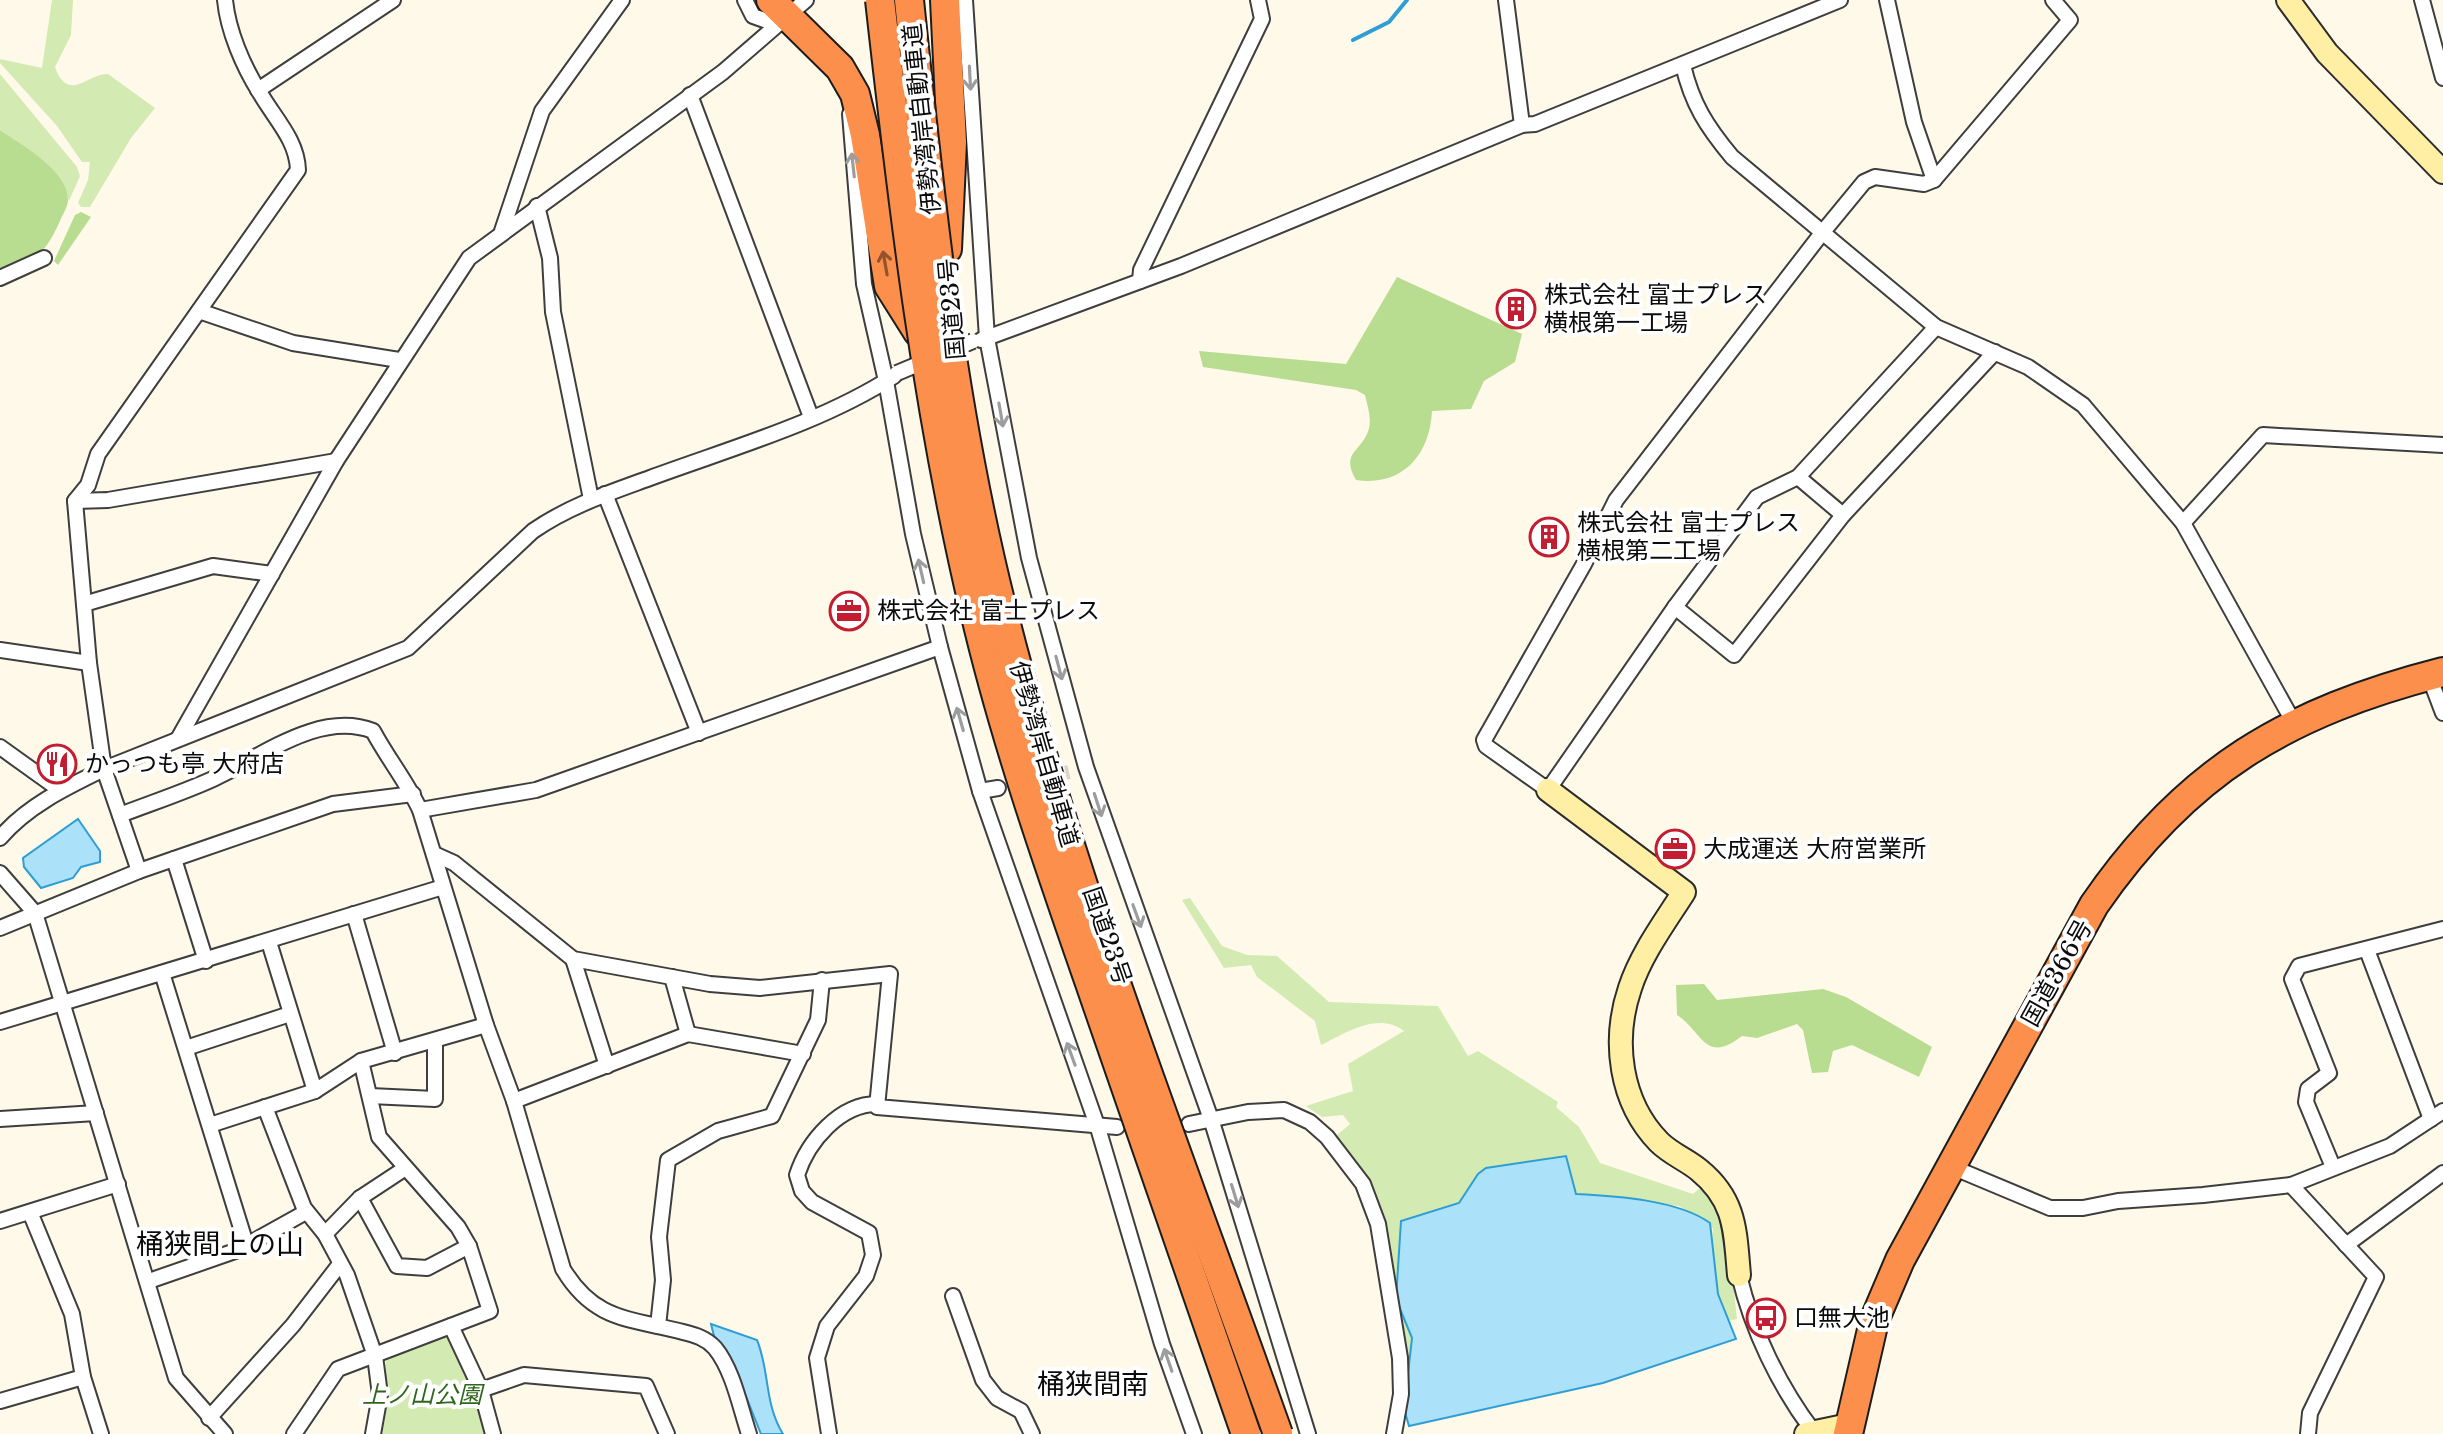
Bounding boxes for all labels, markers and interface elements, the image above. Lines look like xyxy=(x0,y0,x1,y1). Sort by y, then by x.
street label: 伊勢湾岸自動車道 xyxy=(897,22,946,216)
one-way arrow xyxy=(963,64,978,91)
one-way arrow xyxy=(845,153,860,179)
one-way arrow xyxy=(877,251,892,276)
street label: 国道23号 xyxy=(933,257,970,361)
place label: 株式会社 富士プレス 横根第一工場 xyxy=(1544,280,1767,337)
building icon: 株式会社 富士プレス 横根第一工場 xyxy=(1495,288,1537,330)
one-way arrow xyxy=(994,402,1009,427)
place label: 株式会社 富士プレス 横根第二工場 xyxy=(1577,508,1800,565)
building icon: 株式会社 富士プレス 横根第二工場 xyxy=(1528,516,1570,558)
one-way arrow xyxy=(913,559,928,584)
office icon: 株式会社 富士プレス xyxy=(828,590,870,632)
place label: 株式会社 富士プレス xyxy=(877,596,1100,625)
one-way arrow xyxy=(1052,655,1067,681)
street label: 伊勢湾岸自動車道 xyxy=(1004,658,1085,850)
one-way arrow xyxy=(952,706,967,732)
restaurant icon: かっつも亭 大府店 xyxy=(36,743,78,785)
place label: かっつも亭 大府店 xyxy=(85,749,284,778)
one-way arrow xyxy=(1092,792,1107,817)
office icon: 大成運送 大府営業所 xyxy=(1654,828,1696,870)
place label: 大成運送 大府営業所 xyxy=(1703,834,1926,863)
street label: 国道23号 xyxy=(1077,883,1138,989)
one-way arrow xyxy=(1131,903,1145,928)
street label: 国道366号 xyxy=(2015,914,2098,1031)
one-way arrow xyxy=(1063,1043,1077,1067)
one-way arrow xyxy=(1228,1184,1243,1209)
district label: 桶狭間上の山 xyxy=(136,1227,304,1262)
bus stop icon: 口無大池 xyxy=(1745,1297,1787,1339)
place label: 口無大池 xyxy=(1794,1303,1890,1332)
one-way arrow xyxy=(1159,1348,1174,1373)
district label: 桶狭間南 xyxy=(1037,1367,1149,1402)
park label: 上ノ山公園 xyxy=(362,1380,485,1409)

